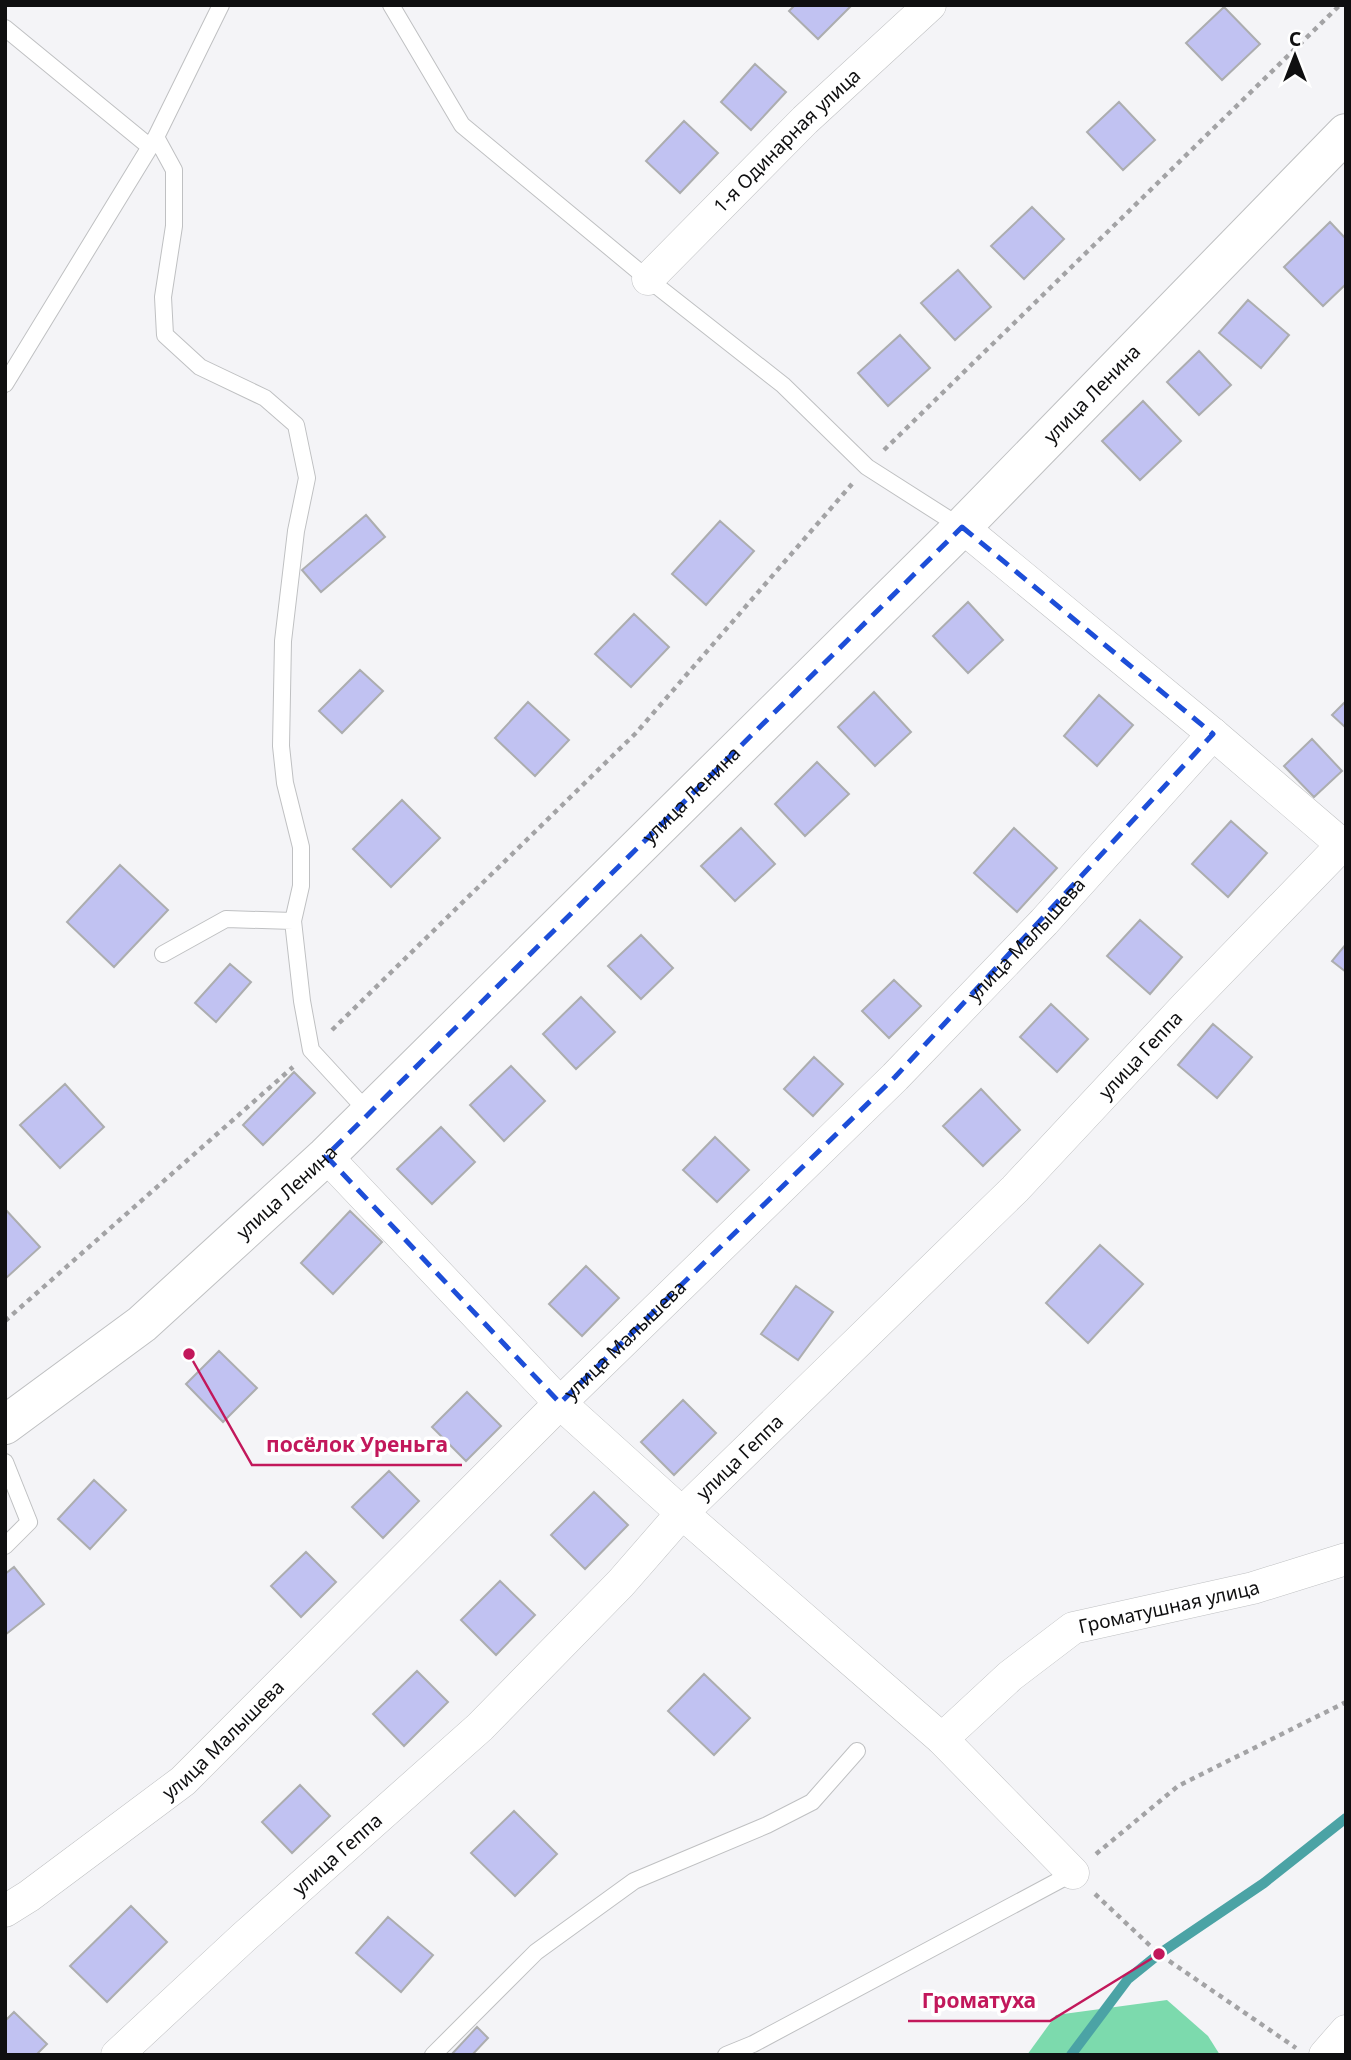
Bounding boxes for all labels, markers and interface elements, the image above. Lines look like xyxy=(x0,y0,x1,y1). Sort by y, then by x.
north arrow xyxy=(1260,21,1330,91)
text: С xyxy=(1289,26,1301,52)
street label: 1-я Одинарная улица xyxy=(707,63,866,219)
street label: улица Ленина xyxy=(1038,339,1146,449)
street label: улица Ленина xyxy=(636,740,746,849)
street label: улица Малышева xyxy=(962,872,1091,1007)
street label: улица Геппа xyxy=(1093,1005,1188,1105)
street label: улица Ленина xyxy=(230,1139,343,1245)
street label: улица Малышева xyxy=(558,1274,692,1405)
street label: улица Геппа xyxy=(690,1409,789,1505)
callout: посёлок Уреньга xyxy=(252,1423,462,1465)
text: посёлок Уреньга xyxy=(266,1430,448,1458)
street label: Громатушная улица xyxy=(1076,1574,1263,1639)
street label: улица Малышева xyxy=(157,1674,290,1805)
street label: улица Геппа xyxy=(287,1807,388,1901)
callout: Громатуха xyxy=(908,1979,1050,2021)
text: Громатуха xyxy=(922,1986,1036,2014)

